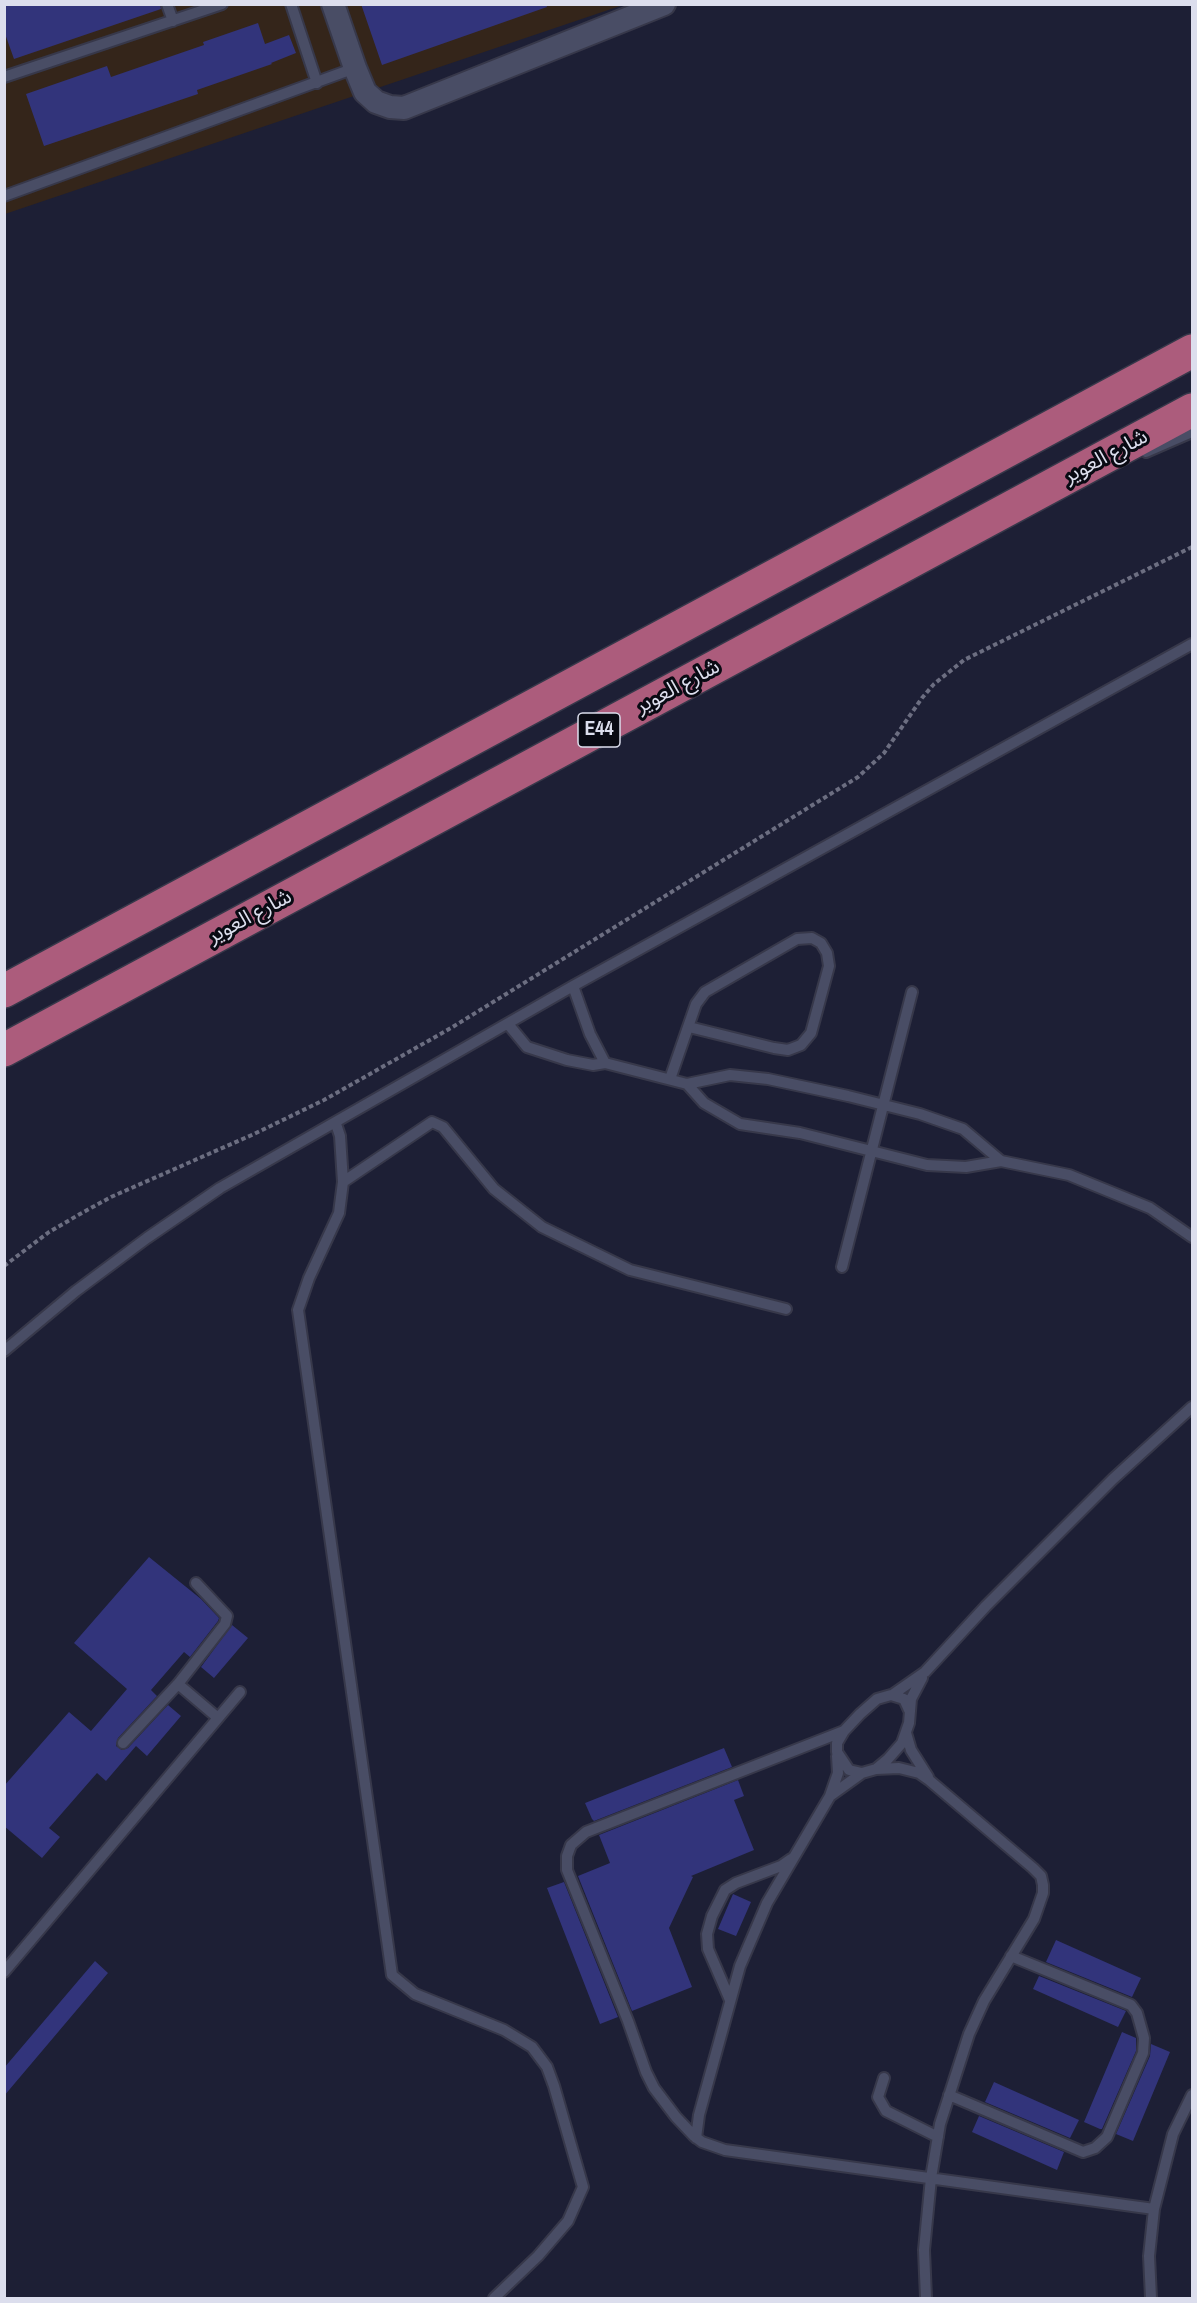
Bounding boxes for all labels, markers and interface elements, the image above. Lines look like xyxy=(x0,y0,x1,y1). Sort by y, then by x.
street label: شارع العوير xyxy=(1060,424,1152,490)
street label: شارع العوير xyxy=(632,654,724,720)
road number: E44 xyxy=(578,713,620,747)
street label: شارع العوير xyxy=(204,884,296,950)

